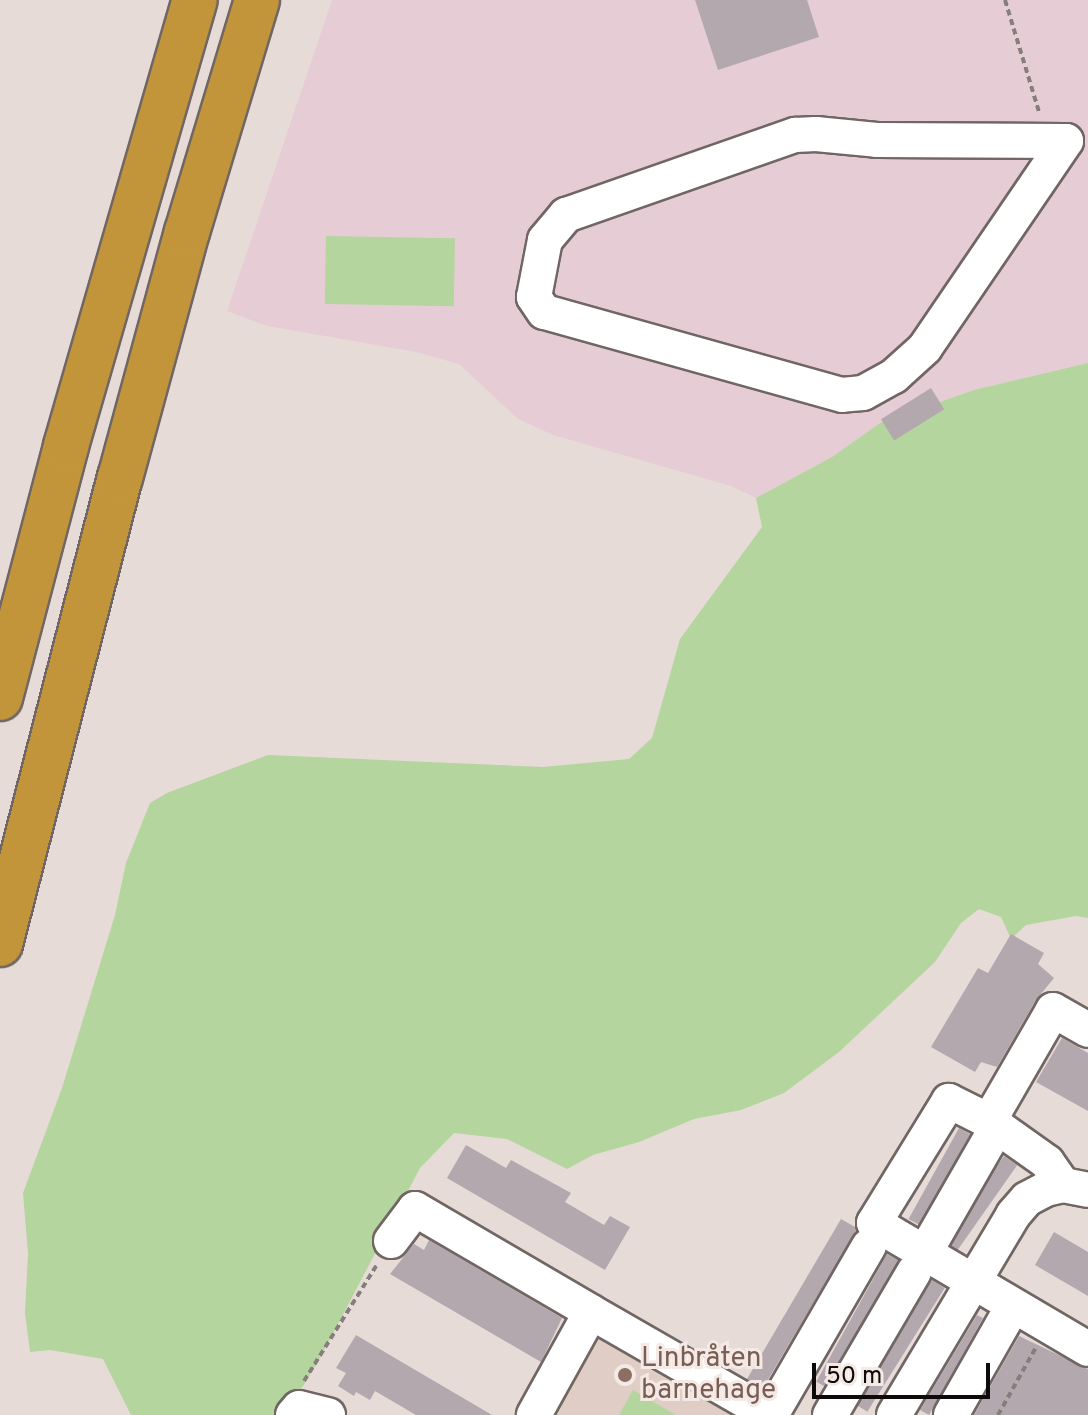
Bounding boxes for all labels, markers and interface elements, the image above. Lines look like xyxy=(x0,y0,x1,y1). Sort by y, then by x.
place label: Linbråten barnehage xyxy=(641,1342,776,1408)
scale bar xyxy=(816,1347,994,1397)
text: 50 m xyxy=(826,1362,882,1392)
marker: Linbråten barnehage xyxy=(616,1366,634,1384)

